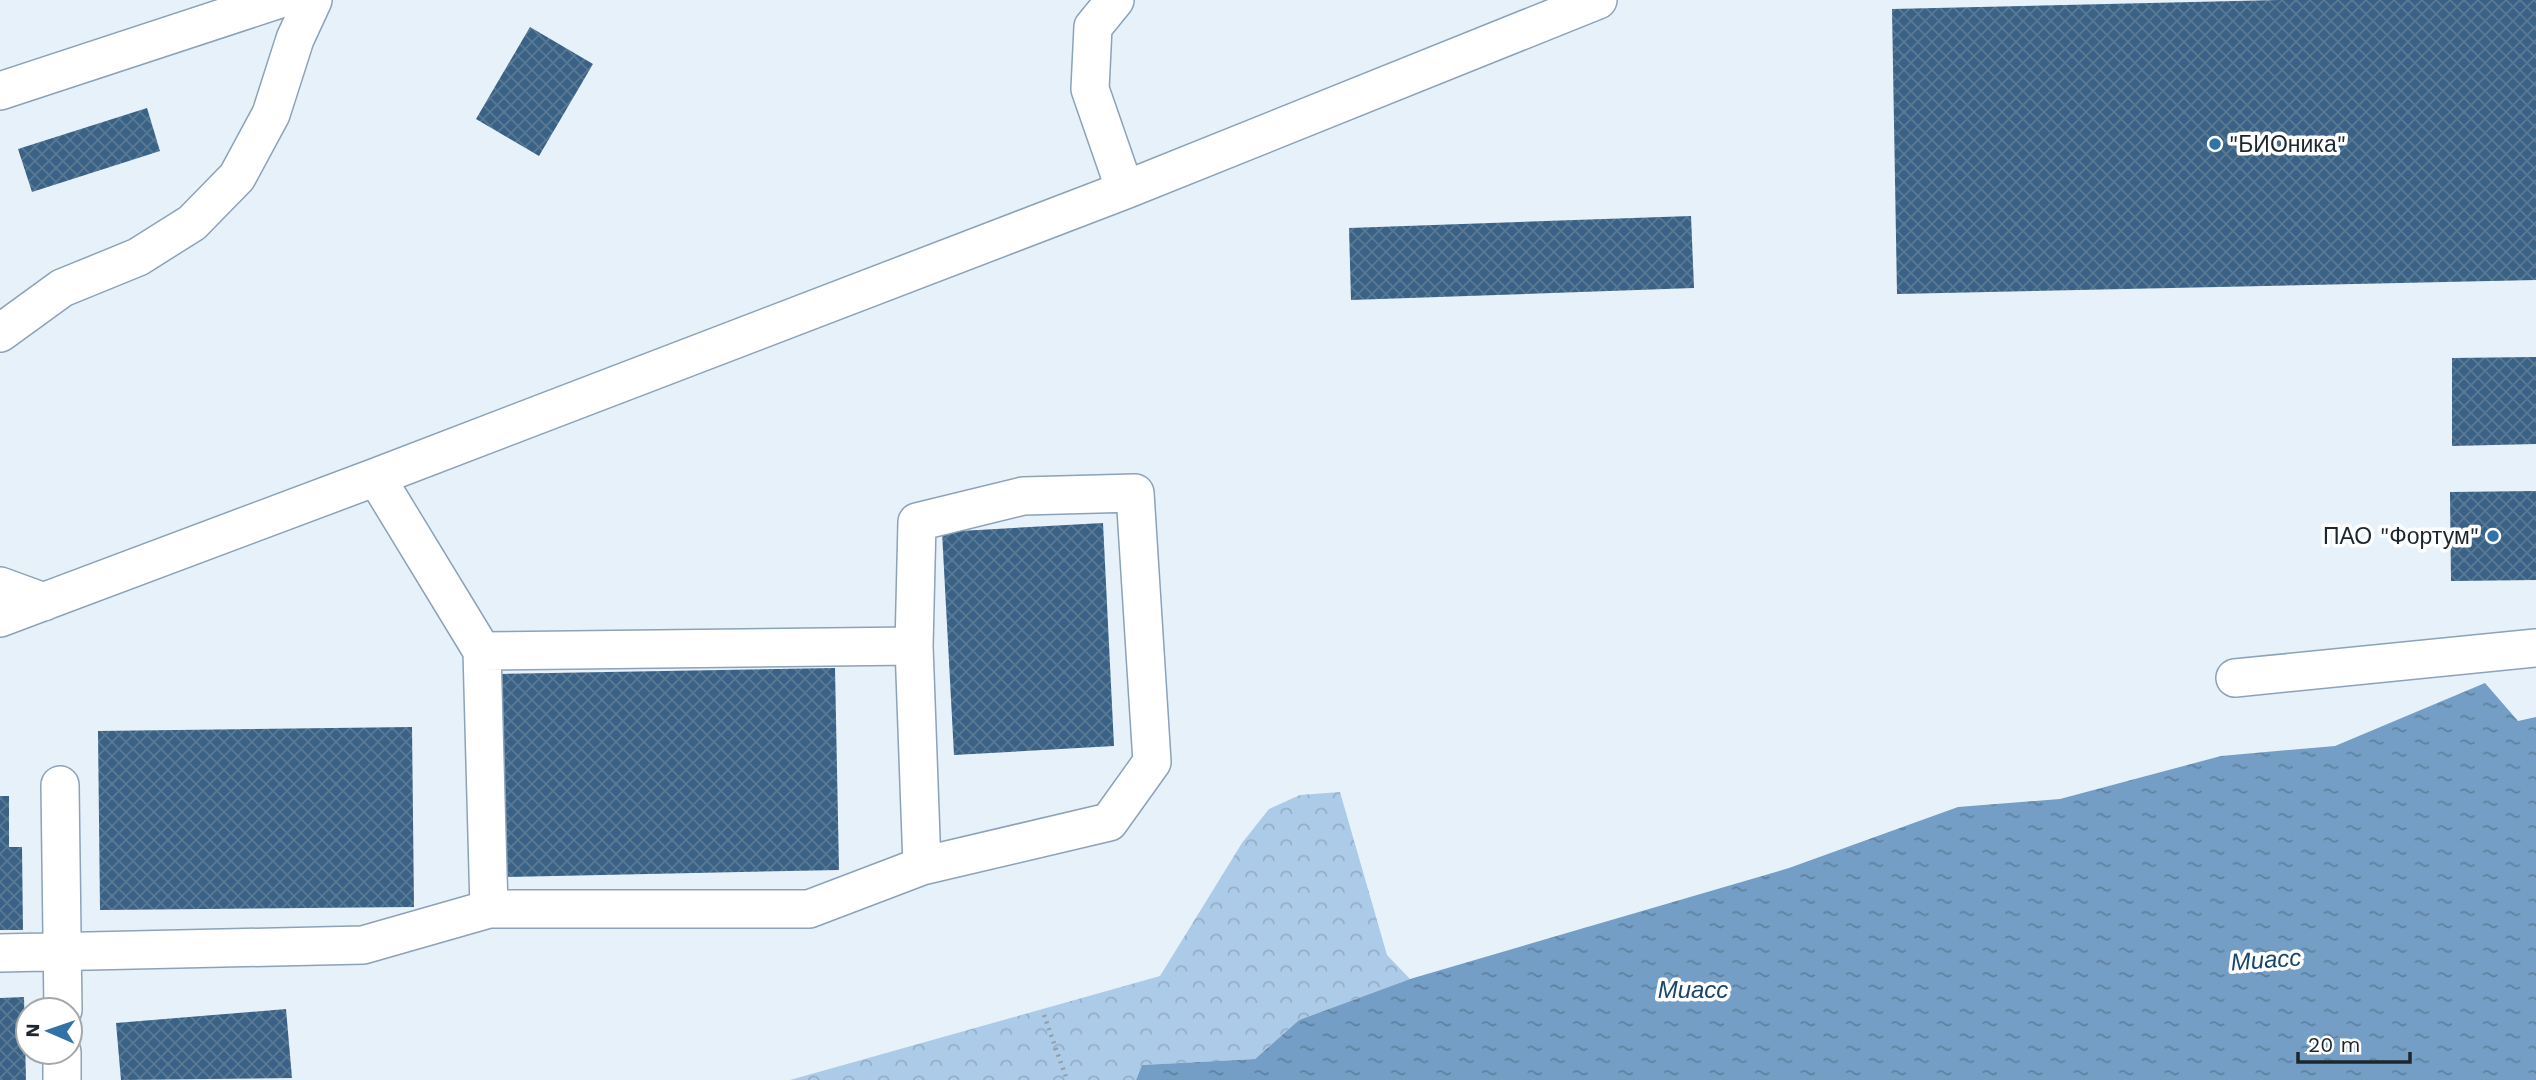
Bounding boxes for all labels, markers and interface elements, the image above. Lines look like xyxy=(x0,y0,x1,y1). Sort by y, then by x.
place label: "БИОника" xyxy=(2229,131,2346,158)
marker: "БИОника" xyxy=(2207,136,2223,152)
place label: ПАО "Фортум" xyxy=(2323,523,2479,550)
marker: ПАО "Фортум" xyxy=(2485,528,2501,544)
water label: Миасс xyxy=(2230,944,2302,976)
water label: Миасс xyxy=(1658,976,1728,1004)
north arrow xyxy=(14,996,84,1066)
scale bar xyxy=(2298,1020,2410,1064)
text: N xyxy=(21,1023,44,1038)
text: 20 m xyxy=(2308,1032,2360,1057)

